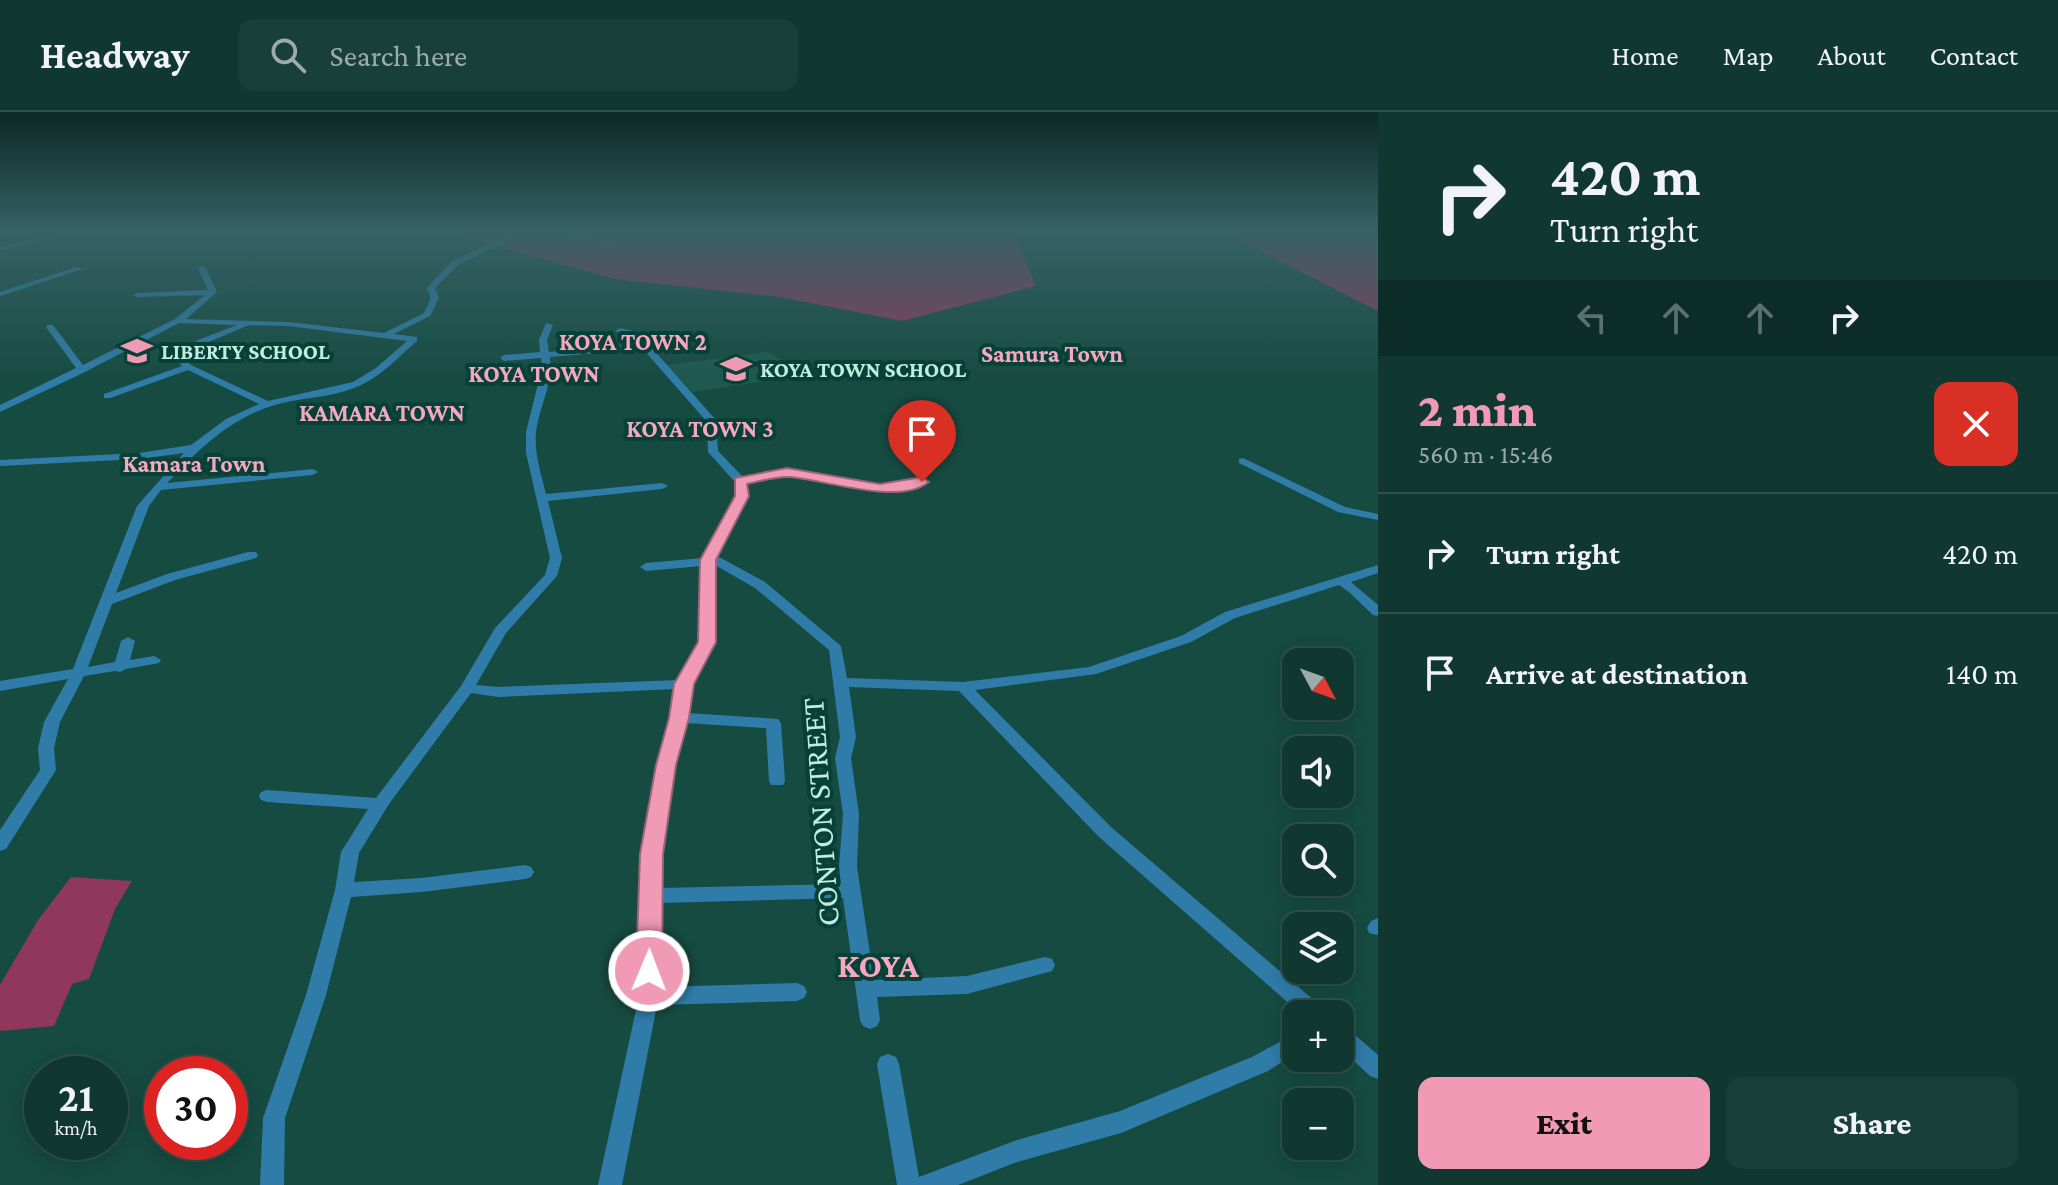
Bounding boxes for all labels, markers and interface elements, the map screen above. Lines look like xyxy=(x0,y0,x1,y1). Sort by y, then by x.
search box xyxy=(238,19,798,91)
icon: search xyxy=(266,33,310,77)
text: Headway xyxy=(40,34,190,76)
text: Search here xyxy=(330,39,467,72)
text: Home xyxy=(1612,40,1679,71)
text: Map xyxy=(1723,40,1774,71)
text: About xyxy=(1818,40,1886,71)
text: Contact xyxy=(1930,40,2018,71)
icon: right xyxy=(1418,144,1522,248)
text: 420 m xyxy=(1550,145,1700,207)
text: Turn right xyxy=(1550,210,1698,250)
icon: left xyxy=(1570,296,1614,340)
icon: ahead xyxy=(1654,296,1698,340)
icon: ahead xyxy=(1738,296,1782,340)
icon: right xyxy=(1822,296,1866,340)
district label: KOYA TOWN 2 xyxy=(559,328,707,355)
school or university icon: LIBERTY SCHOOL xyxy=(120,334,154,368)
place label: LIBERTY SCHOOL xyxy=(161,339,330,364)
district label: Samura Town xyxy=(981,340,1123,367)
school or university icon: KOYA TOWN SCHOOL xyxy=(719,352,753,386)
place label: KOYA TOWN SCHOOL xyxy=(760,357,966,382)
district label: KOYA TOWN xyxy=(468,360,600,387)
button: close xyxy=(1934,382,2018,466)
text: 2 min xyxy=(1418,383,1537,436)
district label: KAMARA TOWN xyxy=(299,399,465,426)
pin xyxy=(888,400,956,482)
icon: arrive xyxy=(900,412,944,456)
district label: KOYA TOWN 3 xyxy=(626,415,774,442)
text: 560 m · 15:46 xyxy=(1418,440,1553,469)
district label: Kamara Town xyxy=(122,450,266,477)
icon: right xyxy=(1418,531,1462,575)
text: Turn right xyxy=(1486,537,1620,570)
text: 420 m xyxy=(1942,537,2018,570)
north arrow xyxy=(1282,648,1354,720)
map controls xyxy=(1282,648,1354,1160)
icon: arrive xyxy=(1418,651,1462,695)
text: Arrive at destination xyxy=(1486,657,1748,690)
text: 140 m xyxy=(1946,657,2018,690)
street label: CONTON STREET xyxy=(794,697,846,927)
button: sound xyxy=(1282,736,1354,808)
button: search xyxy=(1282,824,1354,896)
button: layers xyxy=(1282,912,1354,984)
position arrow xyxy=(607,929,691,1013)
district label: KOYA xyxy=(837,947,919,984)
button: + xyxy=(1282,1000,1354,1072)
speed limit sign: 30 xyxy=(144,1056,248,1160)
text: 21 xyxy=(58,1075,94,1120)
button: Exit xyxy=(1418,1077,1710,1169)
button: Share xyxy=(1726,1077,2018,1169)
button: − xyxy=(1282,1088,1354,1160)
text: km/h xyxy=(54,1117,98,1139)

